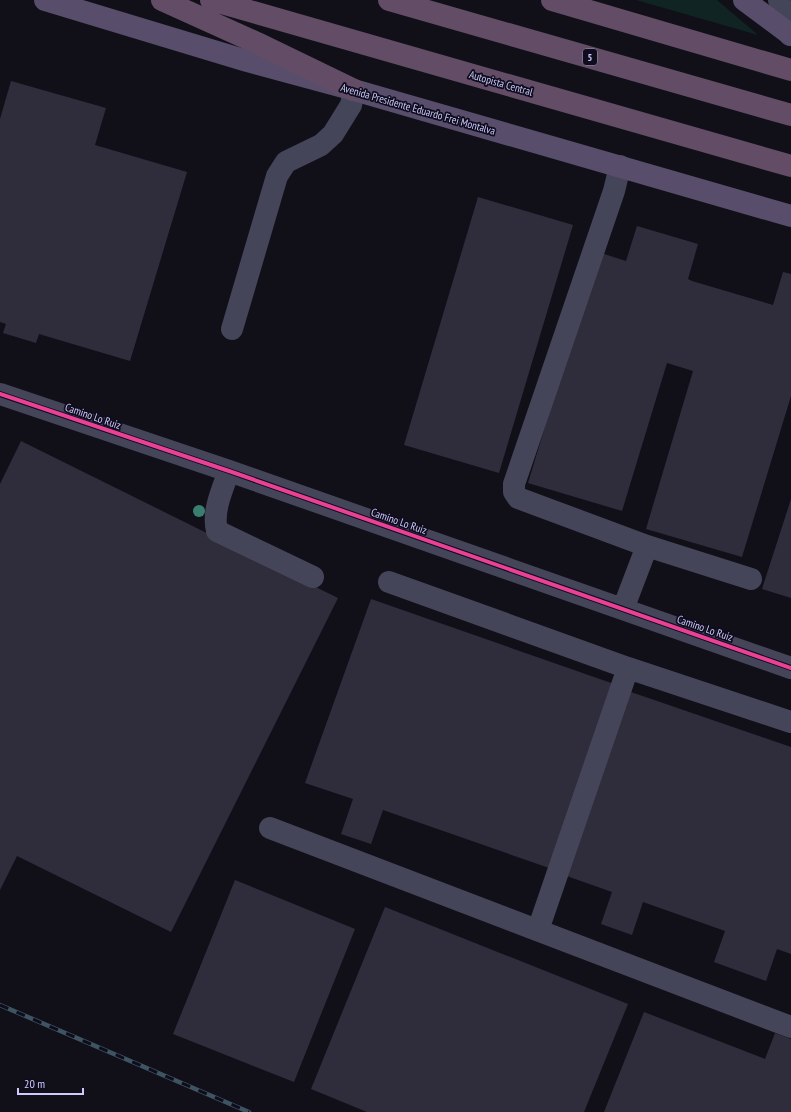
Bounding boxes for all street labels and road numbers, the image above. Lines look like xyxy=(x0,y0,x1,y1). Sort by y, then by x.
road number: 5 xyxy=(583,49,597,65)
street label: Autopista Central xyxy=(468,67,535,99)
street label: Avenida Presidente Eduardo Frei Montalva xyxy=(339,80,497,138)
street label: Camino Lo Ruiz xyxy=(63,400,123,432)
street label: Camino Lo Ruiz xyxy=(369,505,429,537)
street label: Camino Lo Ruiz xyxy=(675,612,735,644)

